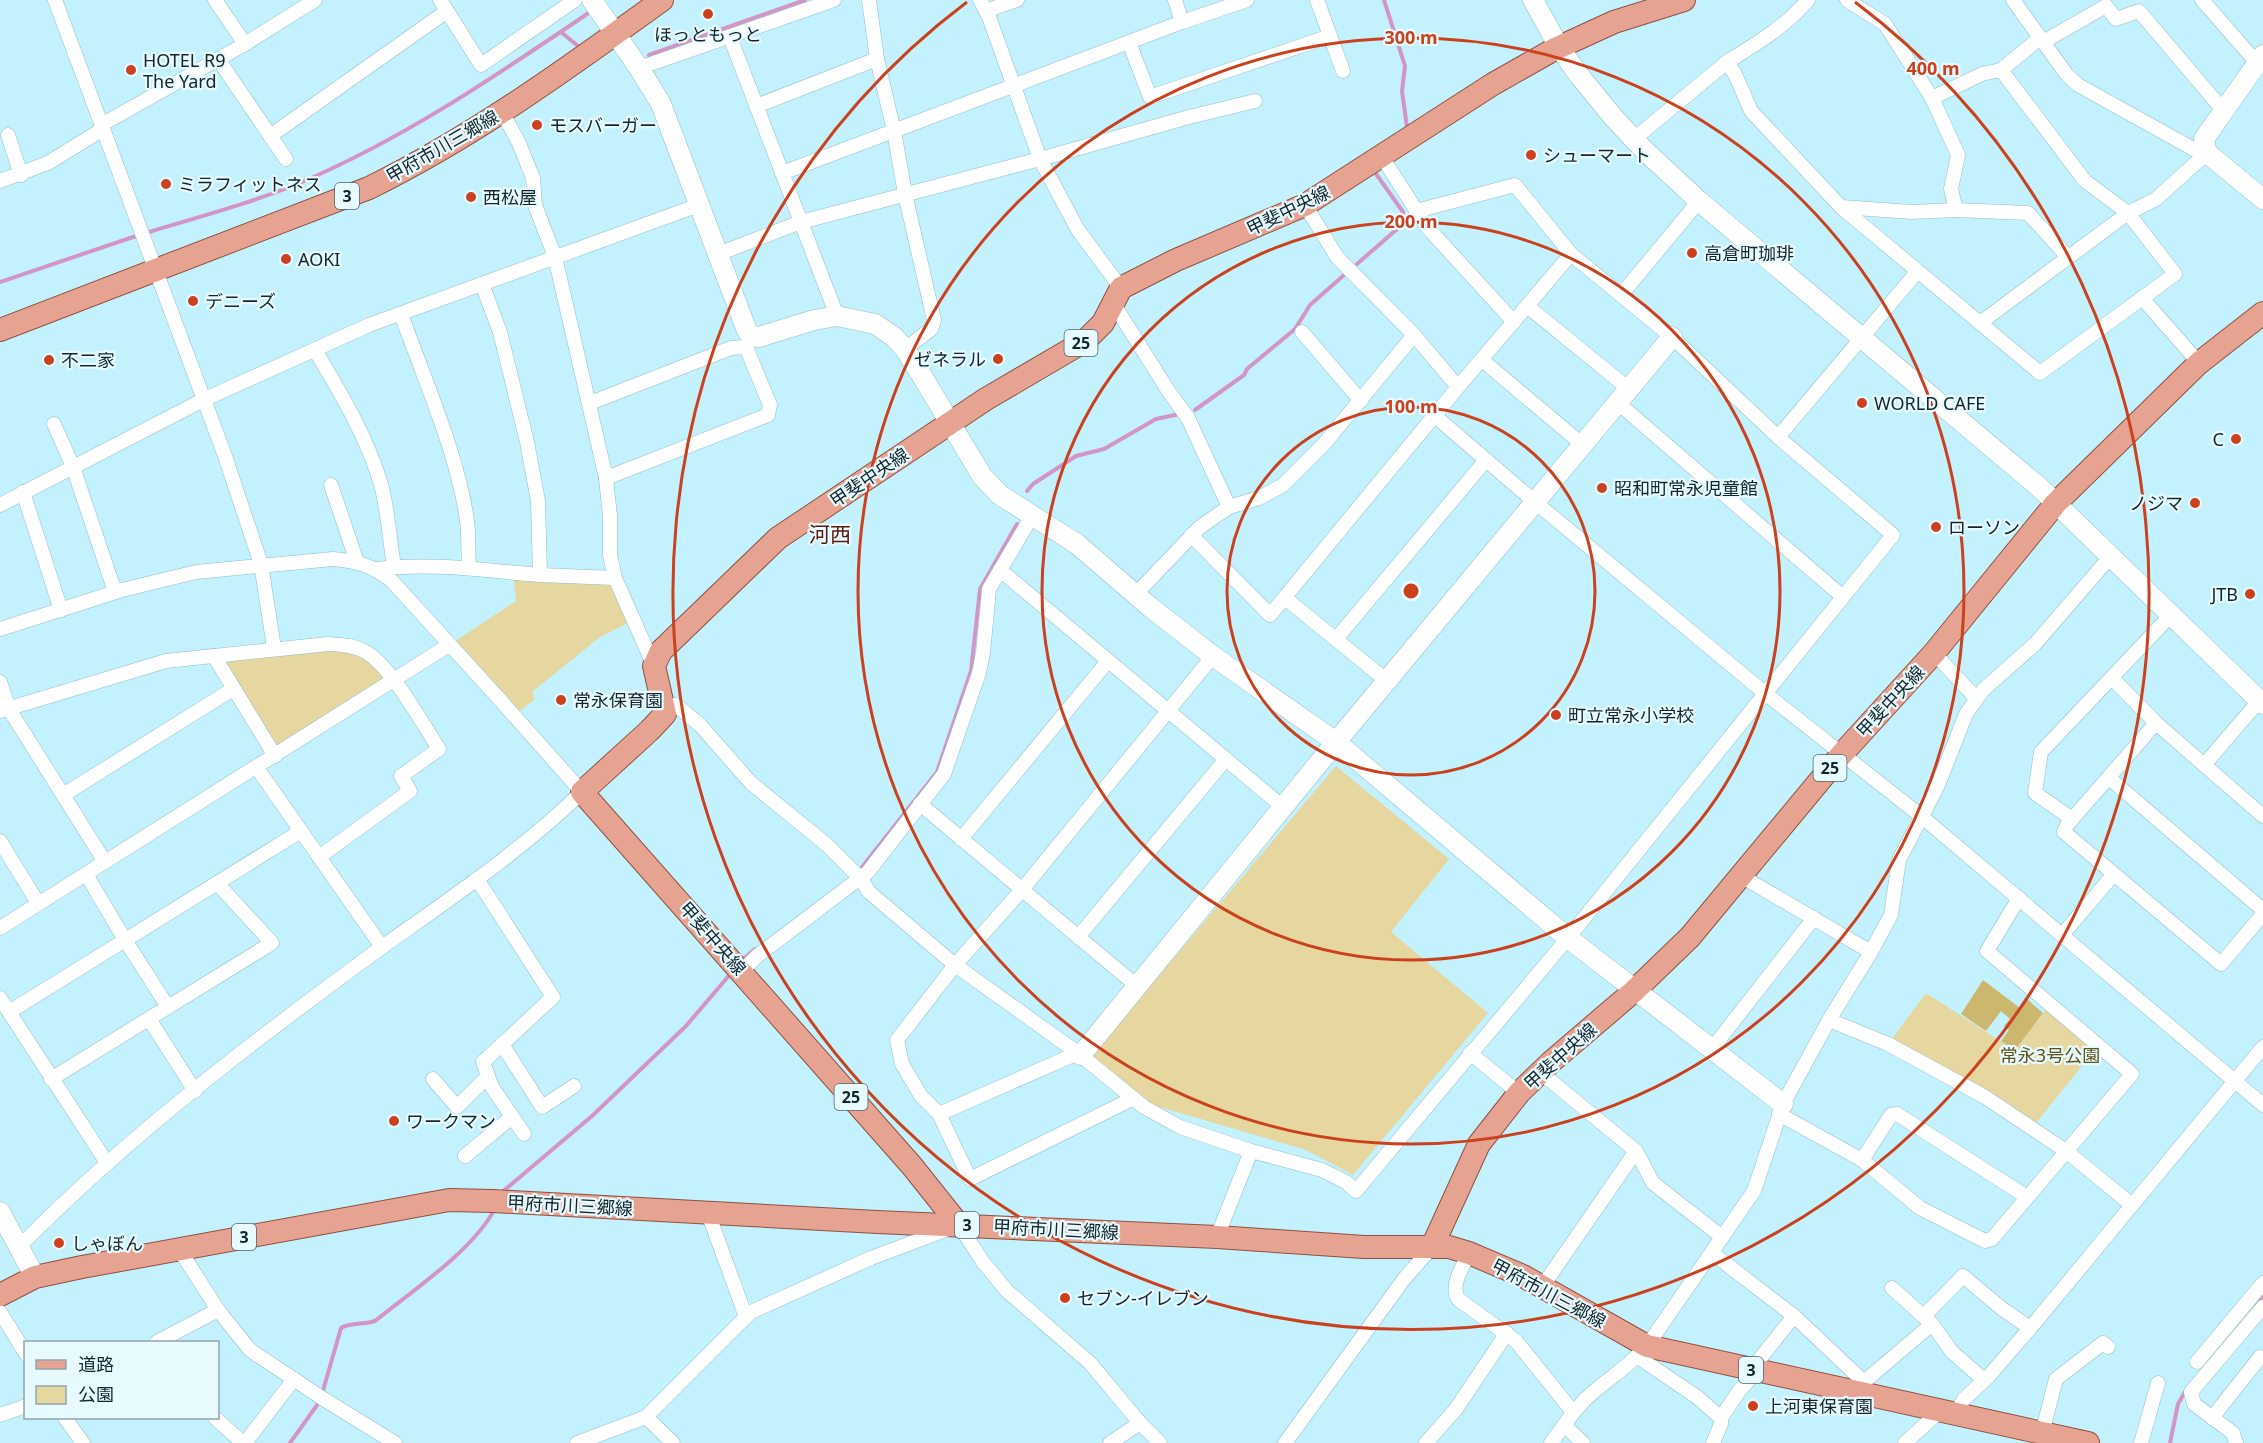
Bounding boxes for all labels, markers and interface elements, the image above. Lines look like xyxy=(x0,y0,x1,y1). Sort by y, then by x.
marker: ほっともっと xyxy=(701,7,715,21)
place label: ほっともっと xyxy=(654,22,762,46)
text: 300 m xyxy=(1384,25,1438,49)
place label: HOTEL R9 The Yard xyxy=(143,48,225,93)
text: 400 m xyxy=(1906,56,1960,80)
marker: HOTEL R9 The Yard xyxy=(124,63,138,77)
street label: 甲府市川三郷線 xyxy=(381,104,503,188)
place label: モスバーガー xyxy=(549,113,657,137)
marker: モスバーガー xyxy=(530,118,544,132)
place label: シューマート xyxy=(1543,143,1651,167)
marker: シューマート xyxy=(1524,148,1538,162)
place label: ミラフィットネス xyxy=(178,172,322,196)
marker: ミラフィットネス xyxy=(159,177,173,191)
street label: 甲斐中央線 xyxy=(1242,179,1334,241)
road number: 3 xyxy=(335,183,359,209)
place label: 西松屋 xyxy=(483,185,537,209)
marker: 西松屋 xyxy=(464,190,478,204)
text: 200 m xyxy=(1384,209,1438,233)
place label: 高倉町珈琲 xyxy=(1704,241,1794,265)
marker: 高倉町珈琲 xyxy=(1685,246,1699,260)
place label: AOKI xyxy=(298,247,340,271)
marker: AOKI xyxy=(279,252,293,266)
place label: デニーズ xyxy=(205,289,276,313)
marker: デニーズ xyxy=(186,294,200,308)
road number: 25 xyxy=(1064,330,1098,356)
place label: ゼネラル xyxy=(914,347,986,371)
place label: 不二家 xyxy=(61,348,115,372)
marker: ゼネラル xyxy=(991,352,1005,366)
marker: 不二家 xyxy=(42,353,56,367)
place label: WORLD CAFE xyxy=(1874,391,1985,415)
text: 100 m xyxy=(1384,394,1438,418)
marker: WORLD CAFE xyxy=(1855,396,1869,410)
place label: C xyxy=(2213,427,2224,451)
marker: C xyxy=(2229,432,2243,446)
street label: 甲斐中央線 xyxy=(825,442,913,512)
place label: 昭和町常永児童館 xyxy=(1614,476,1758,500)
marker: 昭和町常永児童館 xyxy=(1595,481,1609,495)
place label: ノジマ xyxy=(2129,491,2183,515)
marker: ノジマ xyxy=(2188,496,2202,510)
place label: ローソン xyxy=(1948,515,2020,539)
district label: 河西 xyxy=(809,520,851,548)
marker: ローソン xyxy=(1929,520,1943,534)
centre of rings xyxy=(1401,581,1421,601)
place label: JTB xyxy=(2209,582,2238,606)
marker: JTB xyxy=(2243,587,2257,601)
street label: 甲斐中央線 xyxy=(1851,660,1929,742)
place label: 常永保育園 xyxy=(573,688,663,712)
marker: 常永保育園 xyxy=(554,693,568,707)
place label: 町立常永小学校 xyxy=(1568,703,1694,727)
marker: 町立常永小学校 xyxy=(1549,708,1563,722)
road number: 25 xyxy=(1814,755,1846,781)
street label: 甲斐中央線 xyxy=(674,896,752,980)
street label: 甲斐中央線 xyxy=(1519,1017,1601,1095)
park label: 常永3号公園 xyxy=(2000,1043,2100,1067)
road number: 25 xyxy=(834,1084,868,1110)
place label: ワークマン xyxy=(406,1109,496,1133)
marker: ワークマン xyxy=(387,1114,401,1128)
street label: 甲府市川三郷線 xyxy=(506,1190,634,1220)
road number: 3 xyxy=(955,1212,979,1238)
street label: 甲府市川三郷線 xyxy=(992,1214,1120,1244)
road number: 3 xyxy=(232,1224,256,1250)
place label: しゃぼん xyxy=(71,1231,143,1255)
marker: しゃぼん xyxy=(52,1236,66,1250)
street label: 甲府市川三郷線 xyxy=(1488,1253,1610,1333)
place label: セブン-イレブン xyxy=(1077,1286,1209,1310)
marker: セブン-イレブン xyxy=(1058,1291,1072,1305)
legend xyxy=(24,1341,219,1419)
text: 道路 xyxy=(78,1352,114,1376)
road number: 3 xyxy=(1739,1357,1763,1383)
text: 公園 xyxy=(78,1382,114,1406)
place label: 上河東保育園 xyxy=(1765,1394,1873,1418)
marker: 上河東保育園 xyxy=(1746,1399,1760,1413)

